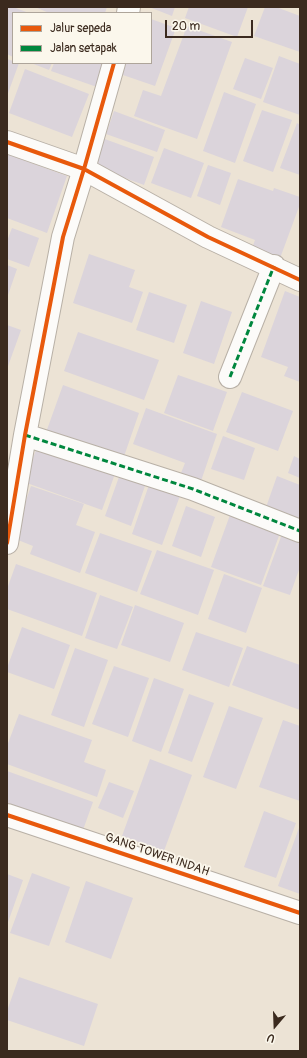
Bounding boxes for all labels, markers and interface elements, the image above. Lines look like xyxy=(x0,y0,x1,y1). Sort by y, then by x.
legend xyxy=(12,12,152,64)
scale bar xyxy=(167,12,255,38)
text: 20 m xyxy=(172,19,200,34)
text: Jalur sepeda xyxy=(50,21,111,36)
text: Jalan setapak xyxy=(50,41,117,56)
street label: GANG TOWER INDAH xyxy=(103,830,211,880)
north arrow xyxy=(255,1006,295,1046)
text: U xyxy=(265,1030,277,1045)

